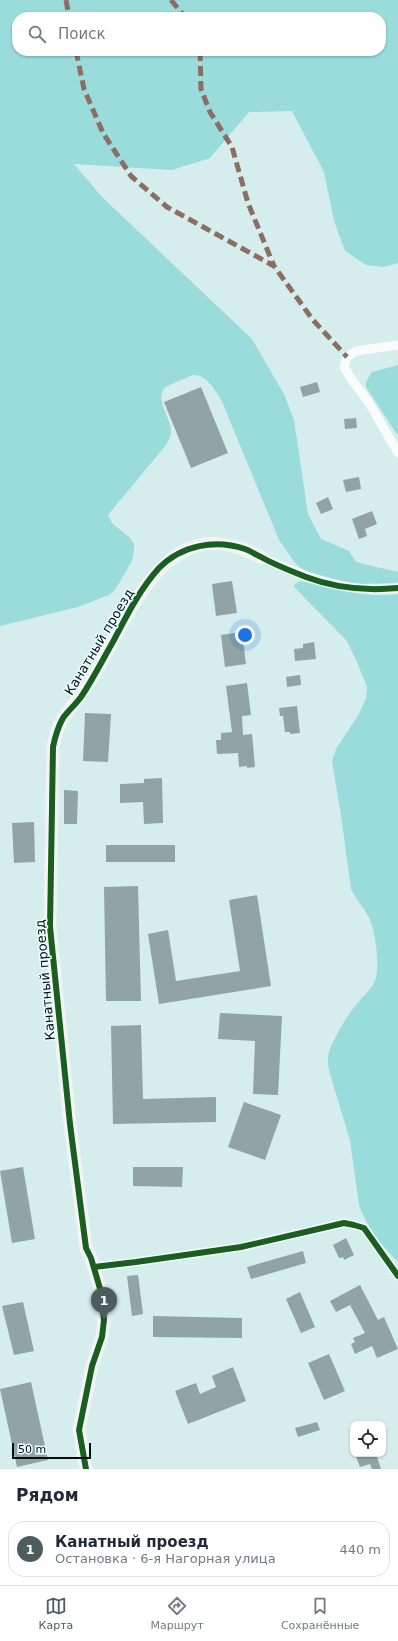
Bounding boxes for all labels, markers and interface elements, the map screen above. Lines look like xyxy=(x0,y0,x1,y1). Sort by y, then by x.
search box xyxy=(12,12,386,56)
icon: search xyxy=(26,23,48,45)
text: Поиск xyxy=(58,25,106,43)
street label: Канатный проезд xyxy=(61,586,137,698)
your location xyxy=(235,625,255,645)
street label: Канатный проезд xyxy=(32,919,58,1041)
pin: 1 xyxy=(91,1287,117,1320)
map controls xyxy=(350,1421,386,1457)
button: locate xyxy=(350,1421,386,1457)
scale bar xyxy=(12,1441,91,1460)
text: 50 m xyxy=(18,1443,46,1456)
text: Рядом xyxy=(16,1485,79,1505)
text: Канатный проезд xyxy=(55,1533,209,1551)
text: 1 xyxy=(25,1542,35,1557)
text: 440 m xyxy=(339,1542,381,1557)
text: Остановка · 6-я Нагорная улица xyxy=(55,1551,276,1566)
tab: Карта xyxy=(39,1595,73,1632)
tab: Маршрут xyxy=(151,1595,204,1632)
tab: Сохранённые xyxy=(281,1595,359,1632)

